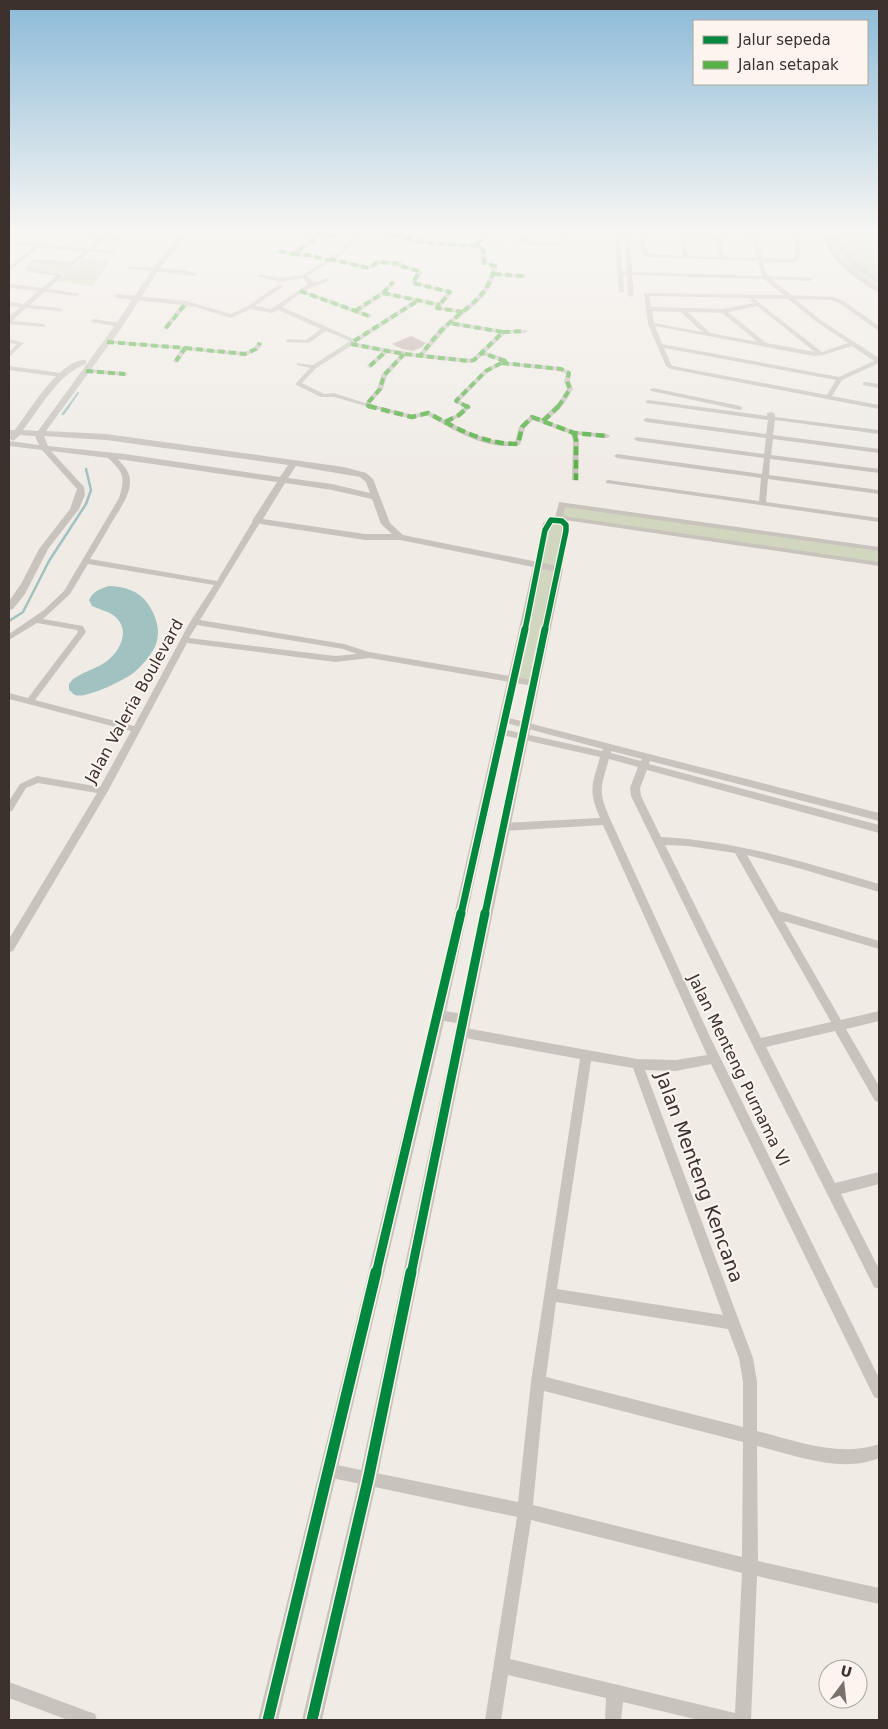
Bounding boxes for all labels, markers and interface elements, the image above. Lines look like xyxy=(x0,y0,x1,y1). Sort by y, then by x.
legend xyxy=(693,20,868,85)
text: Jalur sepeda xyxy=(737,31,831,49)
text: Jalan setapak xyxy=(737,56,839,74)
street label: Jalan Valeria Boulevard xyxy=(80,616,187,787)
street label: Jalan Menteng Purnama VI xyxy=(684,970,794,1169)
street label: Jalan Menteng Kencana xyxy=(651,1068,748,1285)
north arrow xyxy=(818,1659,868,1709)
text: U xyxy=(839,1662,854,1681)

